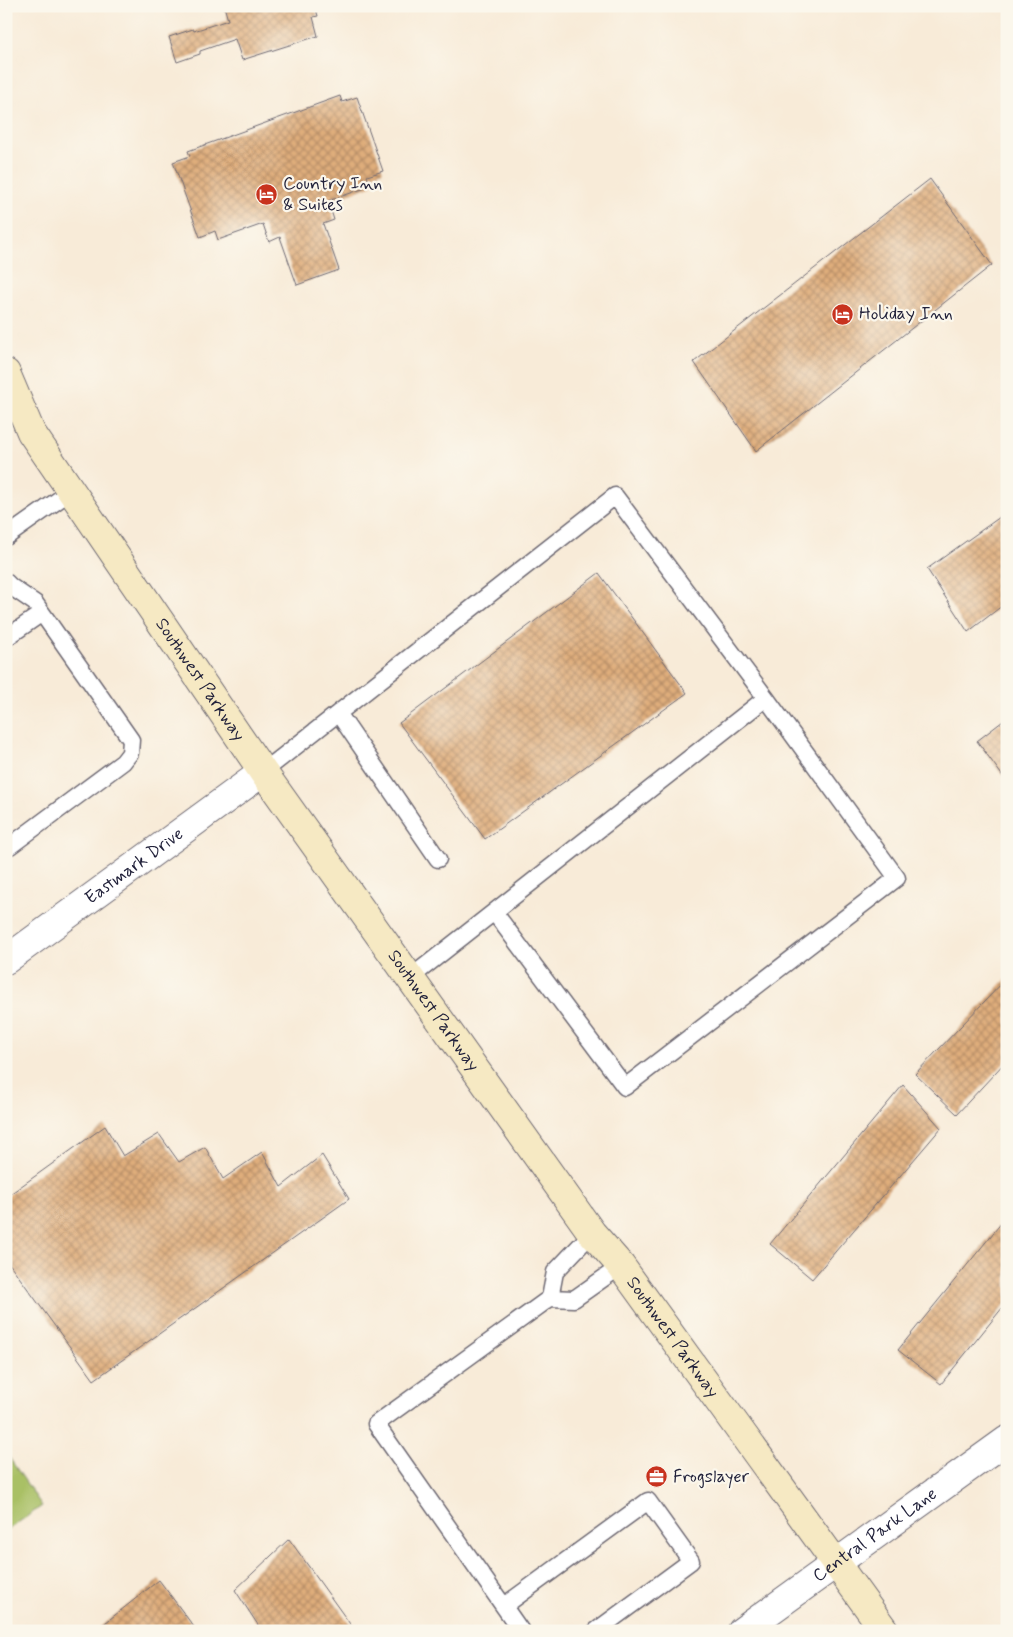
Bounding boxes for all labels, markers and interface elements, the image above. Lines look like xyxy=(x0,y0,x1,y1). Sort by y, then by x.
place label: Country Inn & Suites xyxy=(283,172,382,217)
hotel icon: Country Inn & Suites xyxy=(255,182,279,206)
hotel icon: Holiday Inn xyxy=(831,302,855,326)
place label: Holiday Inn xyxy=(859,302,953,326)
street label: Southwest Parkway xyxy=(150,613,251,746)
street label: Eastmark Drive xyxy=(80,822,188,910)
street label: Southwest Parkway xyxy=(382,945,485,1076)
street label: Southwest Parkway xyxy=(621,1272,725,1403)
office icon: Frogslayer xyxy=(645,1465,669,1489)
place label: Frogslayer xyxy=(673,1465,750,1489)
street label: Central Park Lane xyxy=(808,1482,942,1588)

